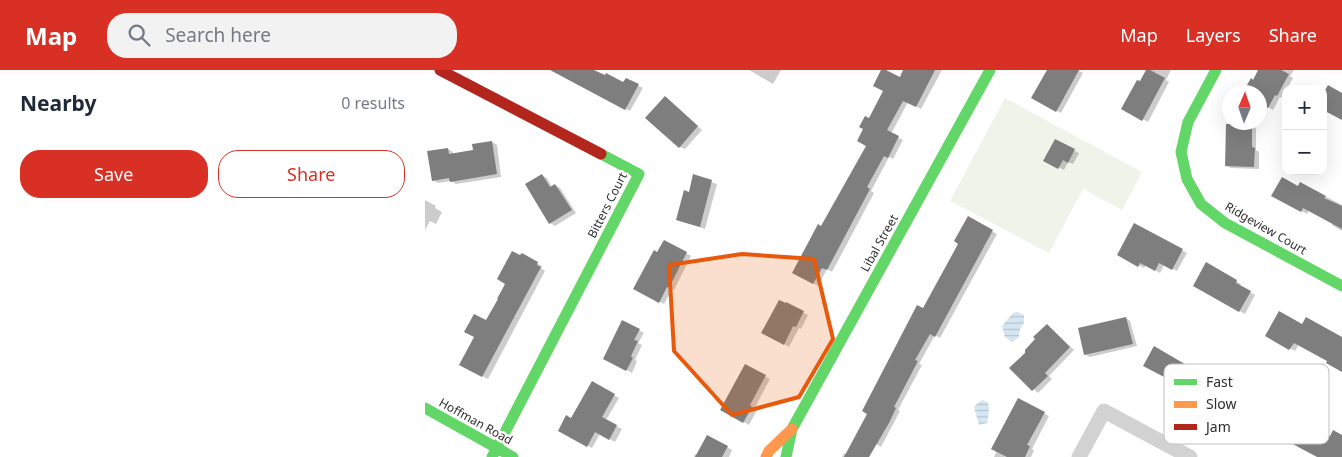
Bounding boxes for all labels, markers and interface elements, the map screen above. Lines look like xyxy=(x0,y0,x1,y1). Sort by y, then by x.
search box xyxy=(107,13,457,58)
text: Map xyxy=(25,19,77,52)
icon: search xyxy=(125,21,153,49)
text: Search here xyxy=(165,22,271,48)
text: Map xyxy=(1120,23,1158,47)
text: Layers xyxy=(1186,23,1241,47)
text: Share xyxy=(1269,23,1317,47)
north arrow xyxy=(1222,85,1267,130)
map controls xyxy=(1282,85,1327,175)
button: + xyxy=(1282,85,1327,130)
text: Nearby xyxy=(20,89,96,117)
text: 0 results xyxy=(341,92,405,114)
button: − xyxy=(1282,130,1327,175)
button: Save xyxy=(20,150,208,198)
button: Share xyxy=(218,150,405,198)
street label: Bitters Court xyxy=(583,169,631,241)
street label: Ridgeview Court xyxy=(1222,198,1311,259)
street label: Libal Street xyxy=(856,211,902,275)
legend xyxy=(1164,364,1329,444)
text: Fast xyxy=(1206,372,1233,391)
street label: Hoffman Road xyxy=(436,394,516,448)
text: Slow xyxy=(1206,394,1237,413)
text: Jam xyxy=(1204,417,1231,436)

